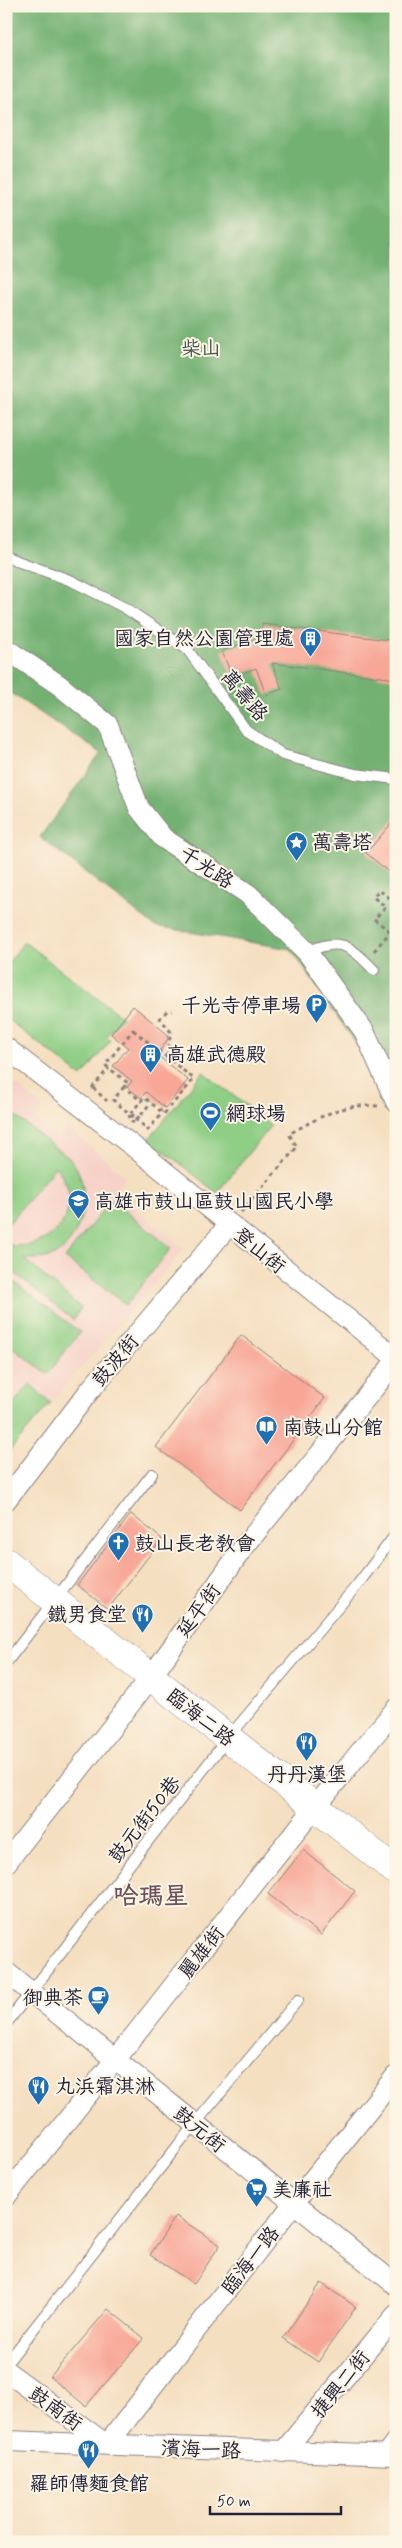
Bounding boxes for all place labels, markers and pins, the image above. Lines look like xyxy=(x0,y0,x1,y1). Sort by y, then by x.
place label: 國家自然公園管理處 xyxy=(114,626,294,653)
building icon: 國家自然公園管理處 xyxy=(298,626,322,657)
place icon: 萬壽塔 xyxy=(284,830,308,861)
place label: 萬壽塔 xyxy=(312,830,372,857)
place label: 千光寺停車場 xyxy=(181,993,301,1020)
parking icon: 千光寺停車場 xyxy=(305,993,329,1024)
building icon: 高雄武德殿 xyxy=(138,1042,162,1073)
place label: 高雄武德殿 xyxy=(166,1042,266,1069)
sports icon: 網球場 xyxy=(198,1101,222,1132)
place label: 網球場 xyxy=(226,1101,286,1128)
school or university icon: 高雄市鼓山區鼓山國民小學 xyxy=(66,1189,90,1220)
place label: 高雄市鼓山區鼓山國民小學 xyxy=(94,1189,334,1216)
library icon: 南鼓山分館 xyxy=(255,1415,279,1446)
place label: 南鼓山分館 xyxy=(283,1415,383,1442)
church icon: 鼓山長老教會 xyxy=(107,1531,131,1562)
place label: 鼓山長老教會 xyxy=(135,1531,256,1558)
place label: 鐵男食堂 xyxy=(47,1602,127,1629)
restaurant icon: 鐵男食堂 xyxy=(131,1602,155,1633)
restaurant icon: 丹丹漢堡 xyxy=(295,1730,319,1761)
place label: 丹丹漢堡 xyxy=(267,1762,347,1789)
place label: 御典茶 xyxy=(23,1985,83,2012)
cafe icon: 御典茶 xyxy=(87,1985,111,2016)
restaurant icon: 丸浜霜淇淋 xyxy=(27,2074,51,2105)
place label: 丸浜霜淇淋 xyxy=(55,2074,155,2101)
supermarket icon: 美廉社 xyxy=(244,2177,268,2208)
place label: 美廉社 xyxy=(272,2177,332,2204)
restaurant icon: 羅師傳麵食館 xyxy=(77,2439,101,2470)
place label: 羅師傳麵食館 xyxy=(29,2471,149,2498)

